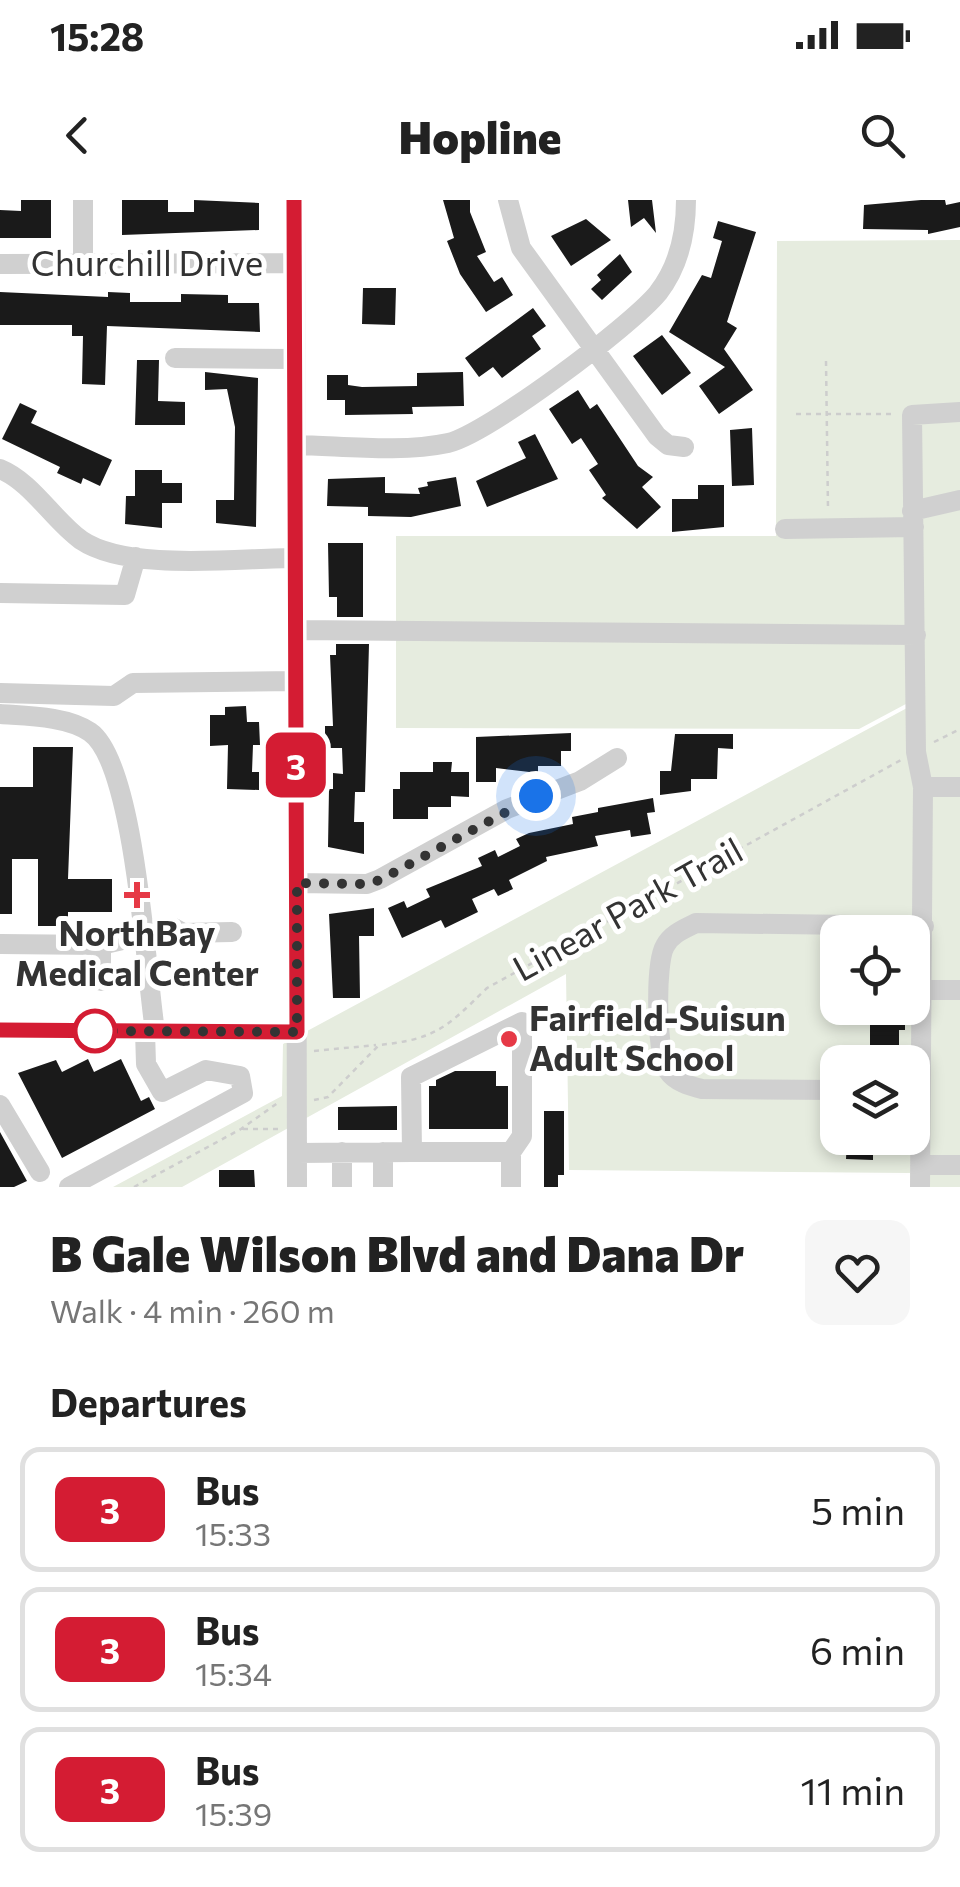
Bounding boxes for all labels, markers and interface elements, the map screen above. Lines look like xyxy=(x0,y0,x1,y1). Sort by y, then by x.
text: 15:28 xyxy=(50,12,144,59)
icon: back xyxy=(50,108,105,163)
text: Hopline xyxy=(399,108,561,163)
icon: search xyxy=(855,108,910,163)
street label: Churchill Drive xyxy=(31,240,263,283)
line badge: 3 xyxy=(264,732,328,798)
text: 3 xyxy=(286,744,306,787)
your location xyxy=(511,771,561,821)
street label: Linear Park Trail xyxy=(505,827,749,989)
marker: NorthBay Medical Center xyxy=(124,882,150,908)
place label: NorthBay Medical Center xyxy=(15,910,259,993)
map controls xyxy=(820,915,930,1155)
button: locate xyxy=(820,915,930,1025)
place label: Fairfield-Suisun Adult School xyxy=(529,995,786,1078)
unlabelled marker xyxy=(74,1010,116,1052)
marker: Fairfield-Suisun Adult School xyxy=(498,1028,520,1050)
button: layers xyxy=(820,1045,930,1155)
button: heart xyxy=(805,1220,910,1325)
text: B Gale Wilson Blvd and Dana Dr xyxy=(50,1223,744,1282)
text: Walk · 4 min · 260 m xyxy=(50,1290,335,1330)
text: Departures xyxy=(50,1378,247,1425)
text: Bus xyxy=(195,1466,260,1513)
text: 5 min xyxy=(811,1486,905,1533)
text: 3 xyxy=(100,1488,120,1531)
text: 15:33 xyxy=(195,1513,271,1553)
text: Bus xyxy=(195,1606,260,1653)
text: 6 min xyxy=(810,1626,905,1673)
text: 3 xyxy=(100,1628,120,1671)
text: 15:34 xyxy=(195,1653,272,1693)
text: Bus xyxy=(195,1746,260,1793)
text: 11 min xyxy=(801,1766,905,1813)
text: 3 xyxy=(100,1768,120,1811)
text: 15:39 xyxy=(195,1793,272,1833)

